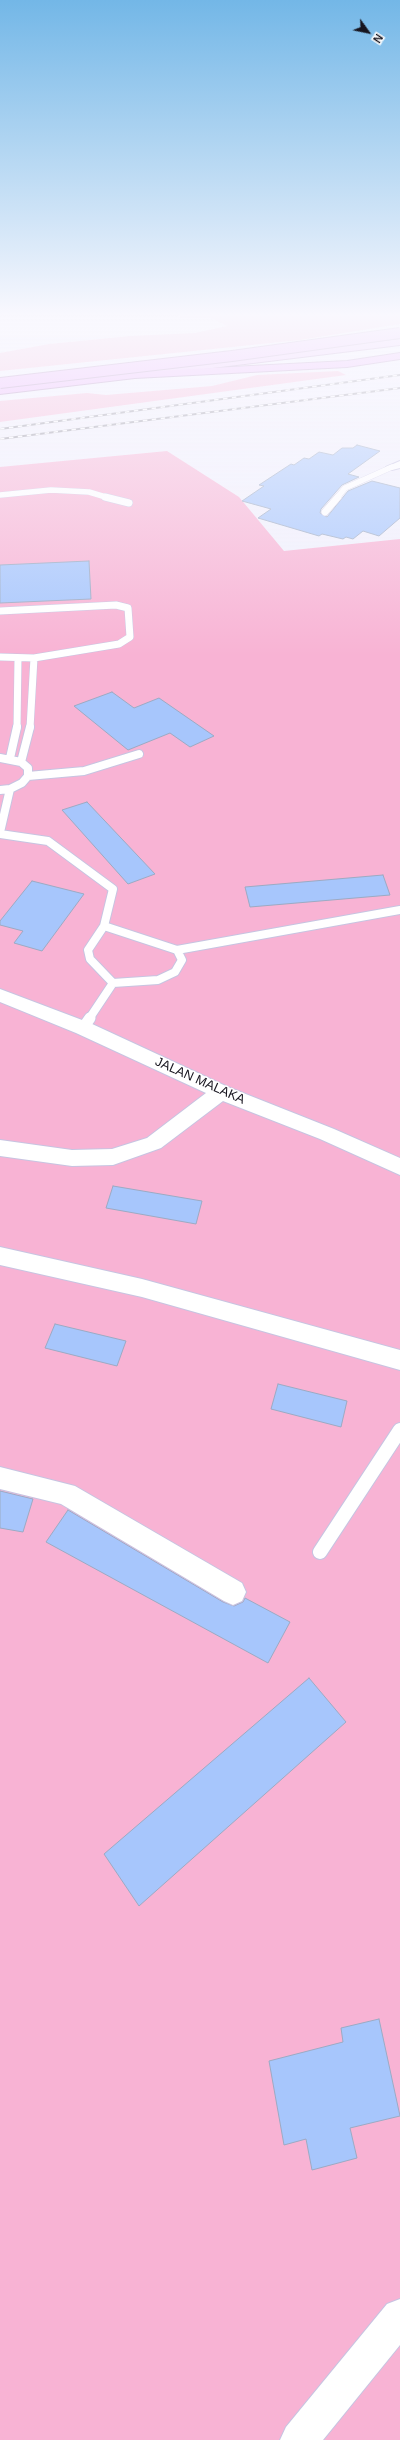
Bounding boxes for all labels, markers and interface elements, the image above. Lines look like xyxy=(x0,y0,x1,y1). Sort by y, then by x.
north arrow xyxy=(348,12,388,52)
text: N xyxy=(371,32,385,45)
street label: JALAN MALAKA xyxy=(153,1054,247,1108)

